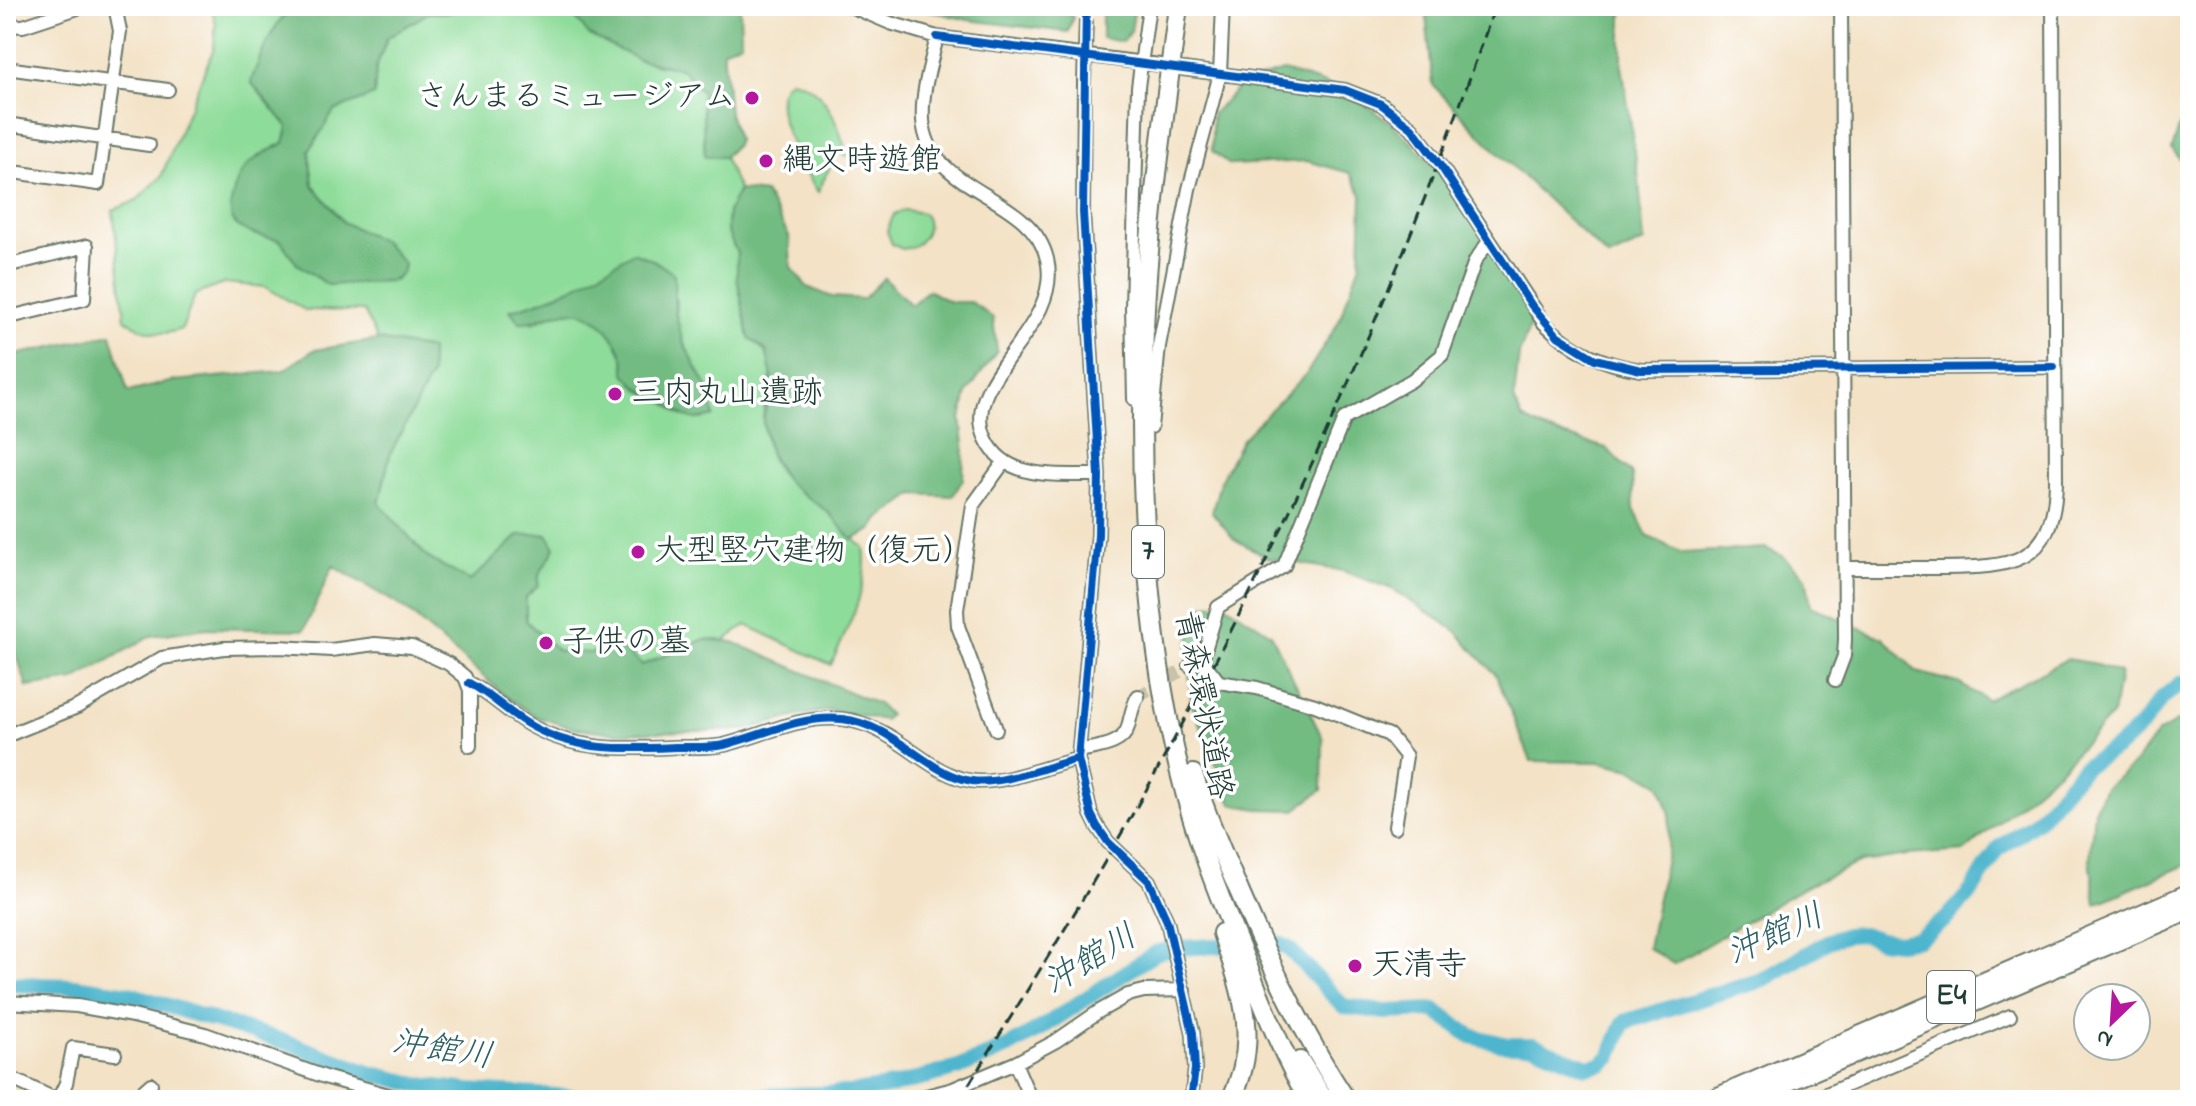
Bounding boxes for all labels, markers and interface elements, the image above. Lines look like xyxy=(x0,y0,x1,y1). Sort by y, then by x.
place label: さんまるミュージアム xyxy=(417,75,736,122)
marker: さんまるミュージアム xyxy=(743,89,761,107)
place label: 縄文時遊館 xyxy=(782,138,942,185)
marker: 縄文時遊館 xyxy=(757,152,775,170)
place label: 三内丸山遺跡 xyxy=(631,371,823,418)
marker: 三内丸山遺跡 xyxy=(606,385,624,403)
road number: 7 xyxy=(1132,526,1164,578)
place label: 大型竪穴建物（復元） xyxy=(654,529,974,576)
marker: 大型竪穴建物（復元） xyxy=(629,543,647,561)
street label: 青森環状道路 xyxy=(1161,606,1243,804)
place label: 子供の墓 xyxy=(562,620,690,667)
marker: 子供の墓 xyxy=(537,634,555,652)
water label: 沖館川 xyxy=(1719,892,1833,980)
water label: 沖館川 xyxy=(1034,913,1148,1009)
place label: 天清寺 xyxy=(1371,943,1467,990)
marker: 天清寺 xyxy=(1346,957,1364,975)
road number: E4 xyxy=(1927,971,1975,1023)
north arrow xyxy=(2072,982,2152,1062)
water label: 沖館川 xyxy=(388,1018,496,1084)
text: N xyxy=(2091,1020,2118,1055)

